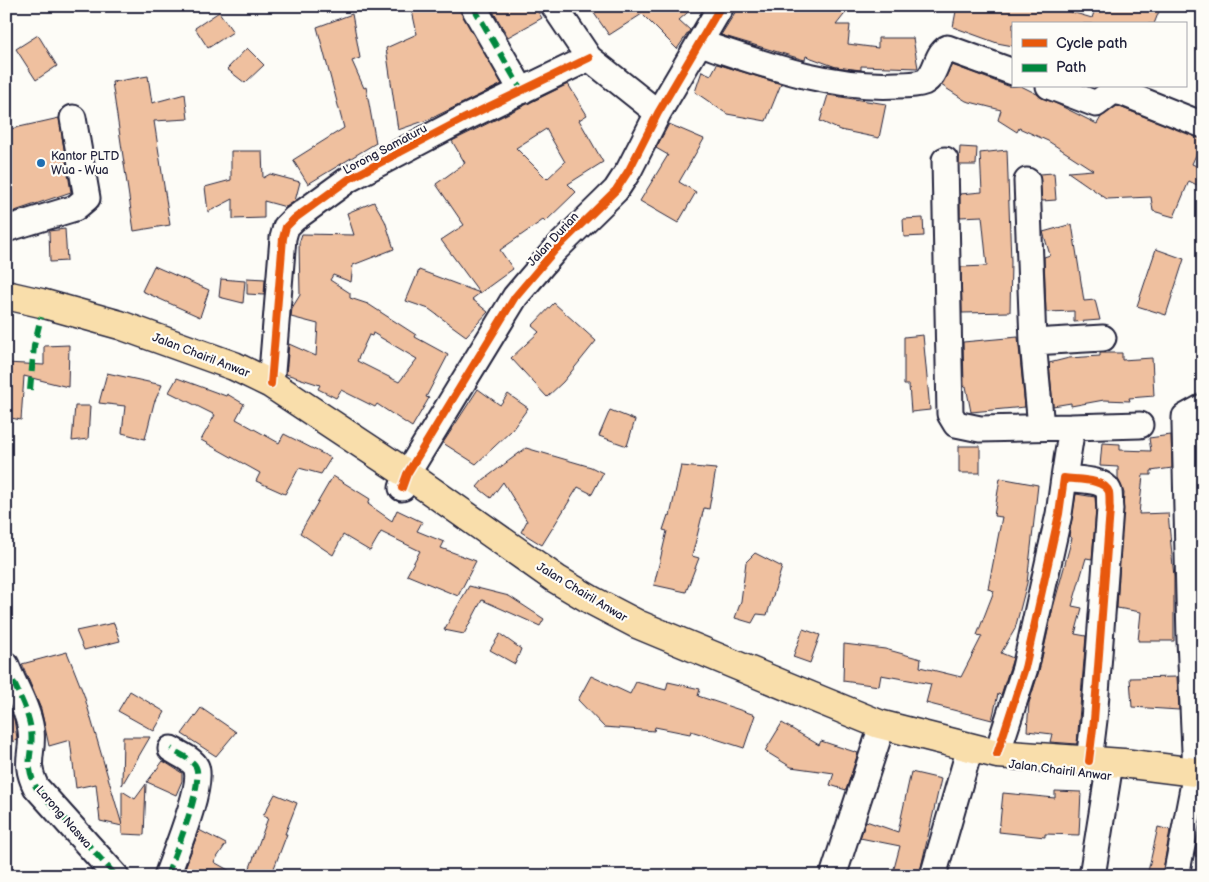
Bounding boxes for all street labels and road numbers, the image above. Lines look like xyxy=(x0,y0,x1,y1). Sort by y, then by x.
street label: Lorong Samaturu xyxy=(341,121,430,178)
street label: Jalan Durian xyxy=(525,209,582,269)
street label: Jalan Chairil Anwar xyxy=(150,330,252,381)
street label: Jalan Chairil Anwar xyxy=(534,559,630,626)
street label: Jalan Chairil Anwar xyxy=(1008,757,1113,784)
street label: Lorong Naswa xyxy=(32,783,95,852)

